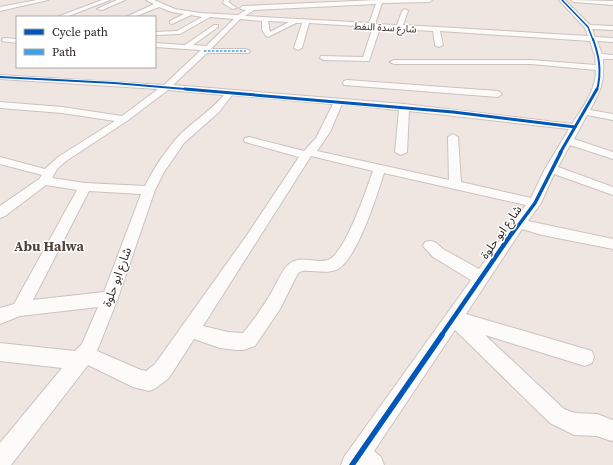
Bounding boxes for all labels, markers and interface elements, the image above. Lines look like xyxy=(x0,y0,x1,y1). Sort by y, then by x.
legend xyxy=(16,16,156,68)
street label: شارع سدة النفط xyxy=(353,19,417,37)
text: Cycle path xyxy=(52,24,108,40)
text: Path xyxy=(52,44,76,60)
street label: شارع ابو حلوة xyxy=(477,202,526,263)
district label: Abu Halwa xyxy=(14,236,84,256)
street label: شارع ابو حلوة xyxy=(99,245,136,309)

